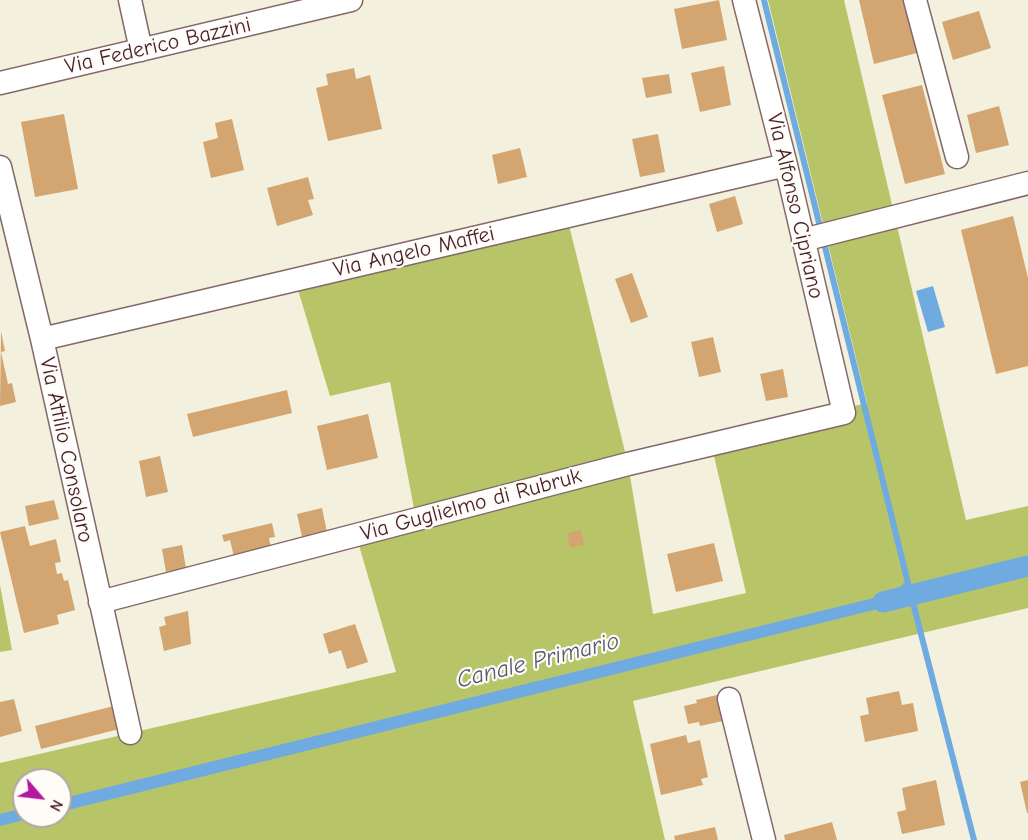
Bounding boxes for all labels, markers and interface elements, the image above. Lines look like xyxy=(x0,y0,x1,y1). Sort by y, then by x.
street label: Via Federico Bazzini xyxy=(62,12,254,80)
street label: Via Alfonso Cipriano xyxy=(761,111,829,301)
street label: Via Angelo Maffei xyxy=(331,221,497,283)
street label: Via Attilio Consolaro xyxy=(33,355,99,545)
street label: Via Guglielmo di Rubruk xyxy=(358,463,584,547)
water label: Canale Primario xyxy=(454,627,622,695)
north arrow xyxy=(12,768,72,828)
text: N xyxy=(46,797,67,814)

